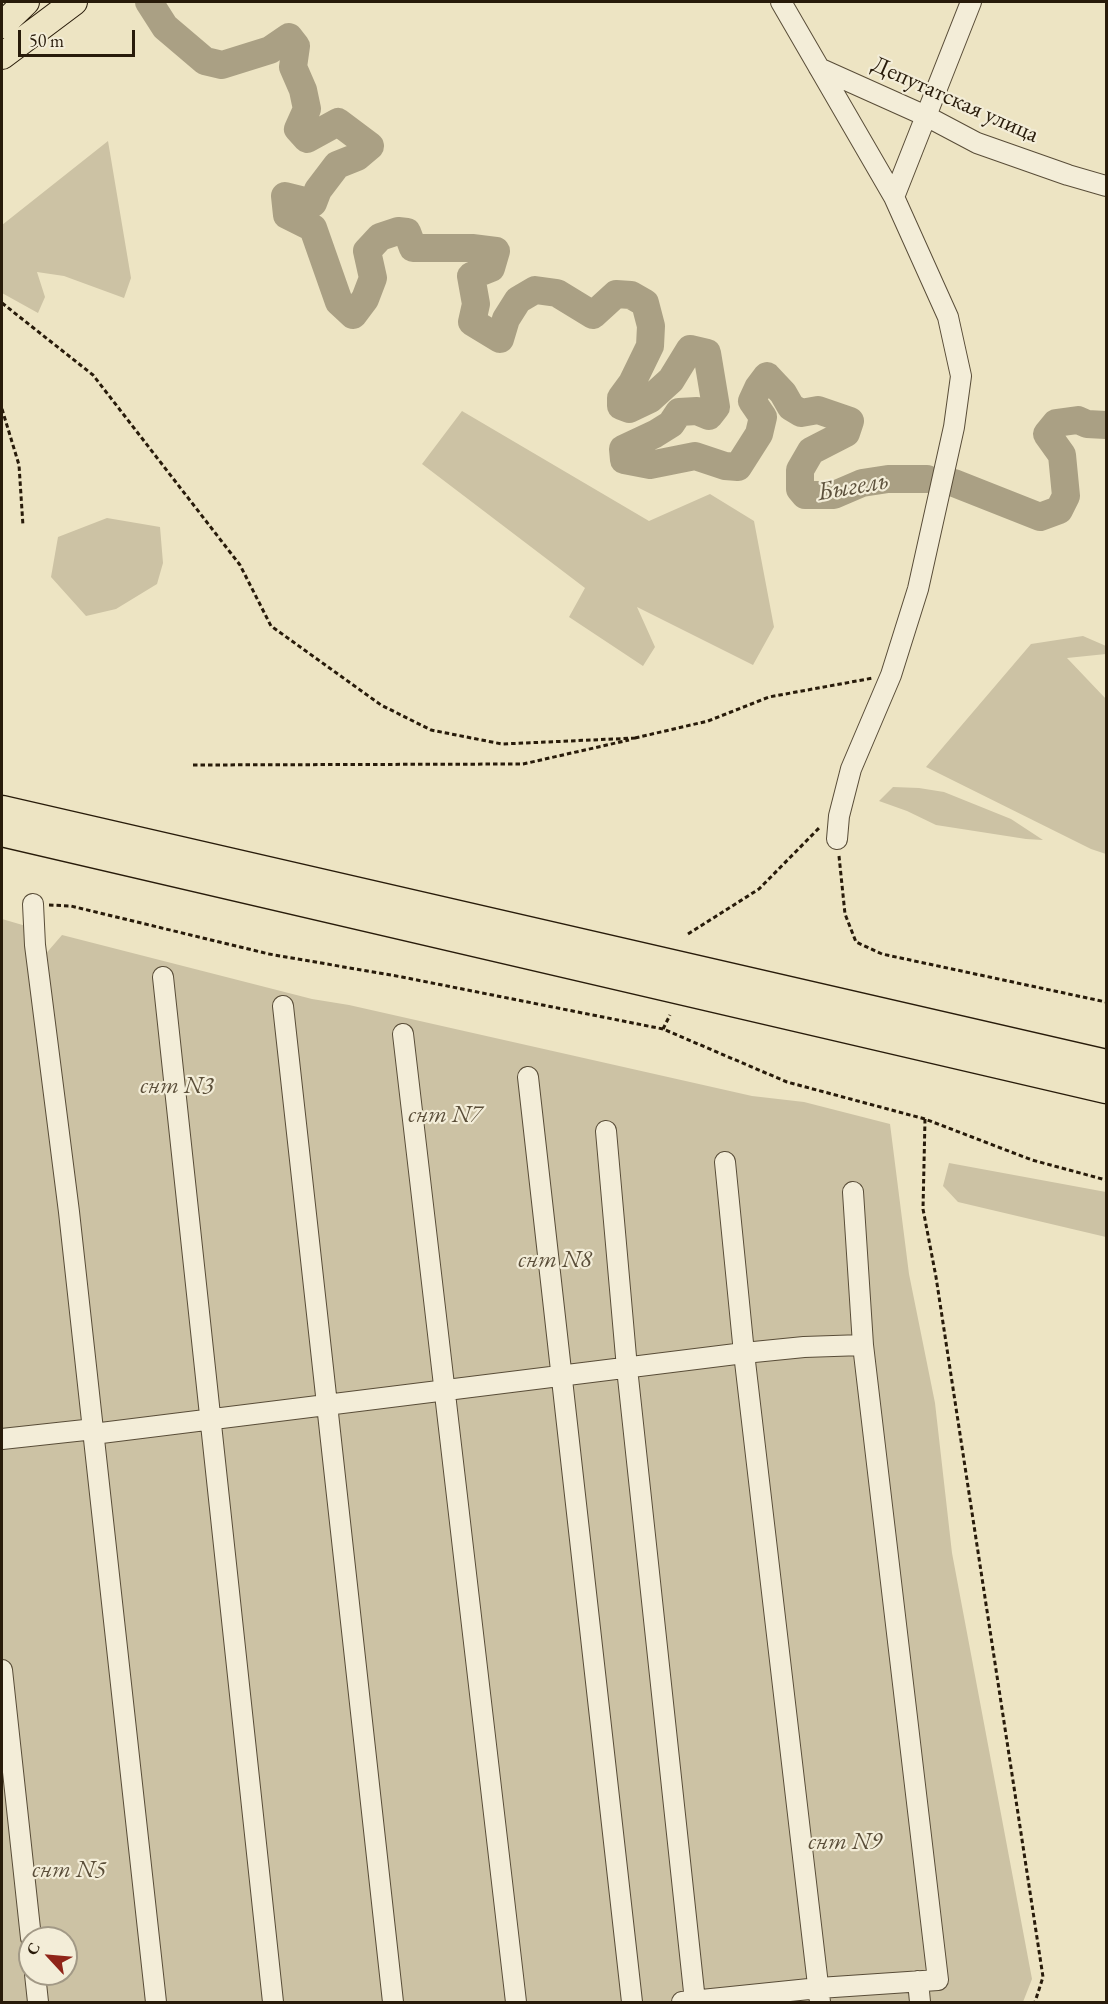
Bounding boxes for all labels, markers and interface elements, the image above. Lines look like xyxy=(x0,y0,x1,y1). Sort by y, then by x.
scale bar xyxy=(21,18,138,56)
text: 50 m xyxy=(29,29,64,52)
street label: Депутатская улица xyxy=(867,50,1043,150)
water label: Быгель xyxy=(815,465,891,509)
park label: снт N3 xyxy=(140,1072,214,1100)
park label: снт N7 xyxy=(408,1101,482,1129)
park label: снт N8 xyxy=(518,1246,592,1274)
park label: снт N9 xyxy=(808,1828,882,1856)
park label: снт N5 xyxy=(32,1856,106,1884)
north arrow xyxy=(18,1926,78,1986)
text: С xyxy=(21,1939,45,1958)

